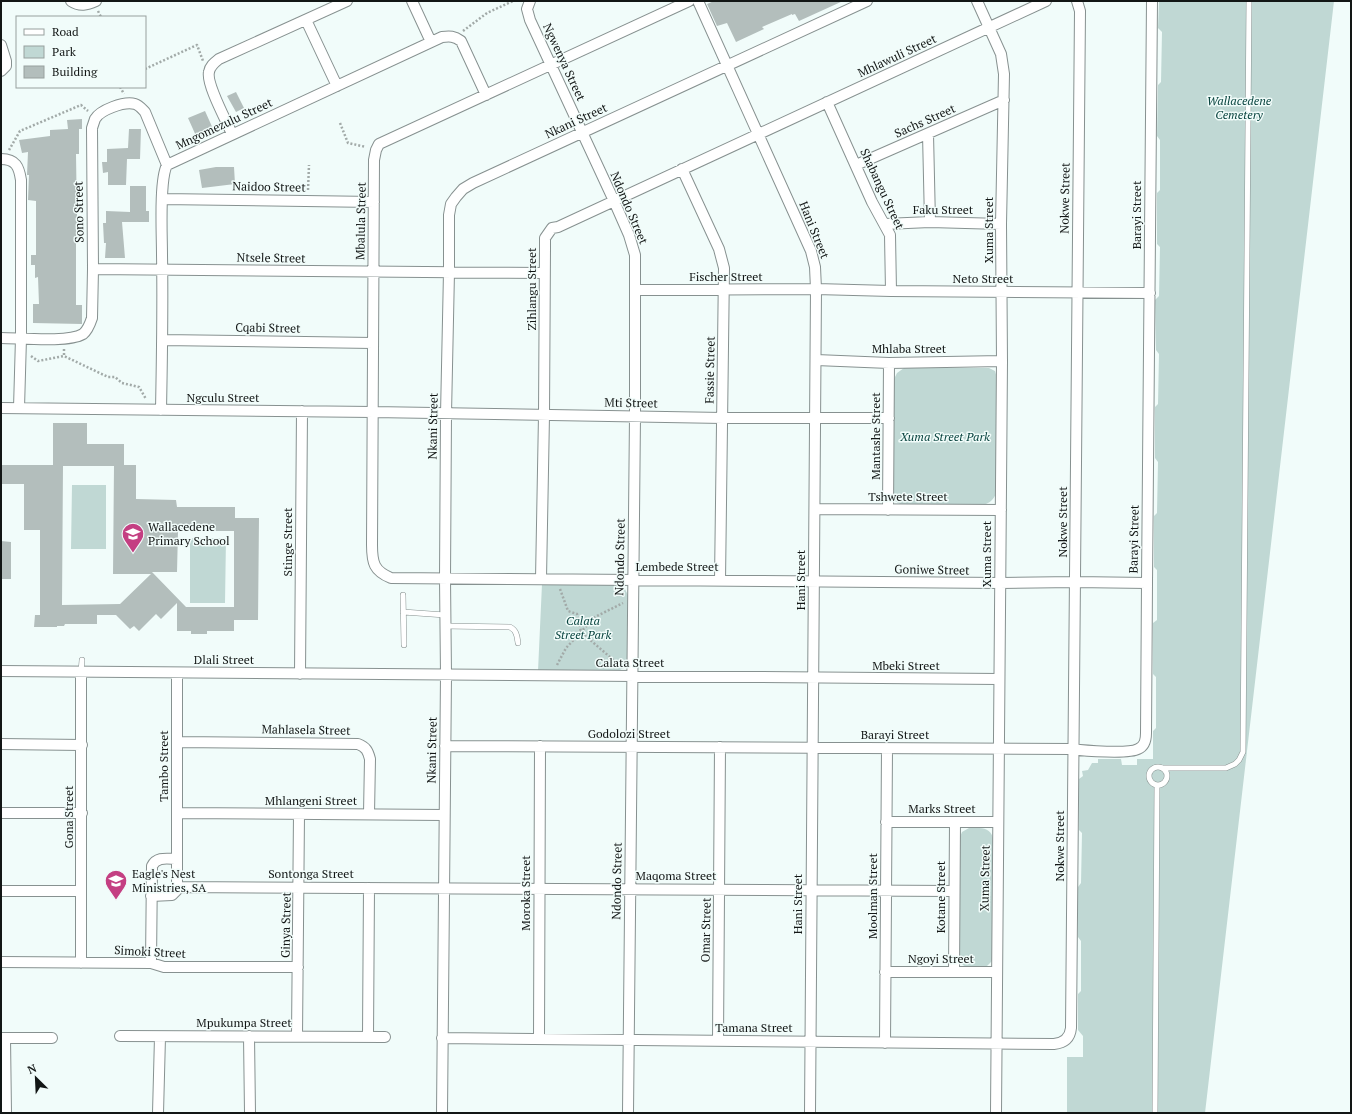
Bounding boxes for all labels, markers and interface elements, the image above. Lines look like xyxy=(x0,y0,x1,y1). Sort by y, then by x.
legend xyxy=(16,16,146,88)
street label: Ngwenya Street xyxy=(540,21,589,103)
text: Road xyxy=(52,24,79,39)
street label: Mhlawuli Street xyxy=(855,31,939,80)
text: Park xyxy=(52,44,77,59)
text: Building xyxy=(52,64,98,79)
park label: Wallacedene Cemetery xyxy=(1207,93,1272,122)
street label: Mngomezulu Street xyxy=(173,94,275,153)
street label: Nkani Street xyxy=(542,99,610,141)
street label: Sachs Street xyxy=(892,100,958,141)
street label: Shabangu Street xyxy=(857,146,908,232)
street label: Nokwe Street xyxy=(1056,162,1073,234)
street label: Ndondo Street xyxy=(607,169,652,247)
street label: Naidoo Street xyxy=(232,178,306,195)
street label: Sono Street xyxy=(70,180,87,243)
street label: Barayi Street xyxy=(1129,180,1144,249)
street label: Mbalula Street xyxy=(352,181,369,260)
street label: Xuma Street xyxy=(981,196,996,263)
street label: Hani Street xyxy=(796,199,833,261)
street label: Faku Street xyxy=(913,202,974,217)
street label: Zihlangu Street xyxy=(524,247,539,330)
street label: Ntsele Street xyxy=(236,249,306,266)
street label: Fischer Street xyxy=(689,269,763,284)
street label: Neto Street xyxy=(953,271,1014,286)
street label: Cqabi Street xyxy=(235,319,301,336)
street label: Fassie Street xyxy=(701,336,718,404)
street label: Mhlaba Street xyxy=(872,341,947,356)
street label: Ngculu Street xyxy=(186,390,260,405)
street label: Nkani Street xyxy=(424,392,441,459)
street label: Mantashe Street xyxy=(868,392,883,480)
street label: Mti Street xyxy=(604,395,658,410)
park label: Xuma Street Park xyxy=(899,429,990,444)
street label: Nokwe Street xyxy=(1055,486,1070,558)
street label: Tshwete Street xyxy=(868,489,948,504)
street label: Barayi Street xyxy=(1125,504,1142,573)
street label: Stinge Street xyxy=(280,507,295,576)
street label: Ndondo Street xyxy=(611,518,628,596)
place label: Wallacedene Primary School xyxy=(148,519,230,548)
street label: Xuma Street xyxy=(979,520,994,587)
school or university icon: Wallacedene Primary School xyxy=(120,521,146,554)
street label: Hani Street xyxy=(793,549,808,610)
street label: Lembede Street xyxy=(635,559,719,574)
street label: Goniwe Street xyxy=(894,561,970,578)
park label: Calata Street Park xyxy=(555,613,611,642)
street label: Dlali Street xyxy=(194,652,255,667)
street label: Calata Street xyxy=(596,655,665,670)
street label: Mbeki Street xyxy=(872,658,940,673)
street label: Nkani Street xyxy=(423,716,440,783)
street label: Mahlasela Street xyxy=(261,721,351,738)
street label: Godolozi Street xyxy=(588,726,671,741)
street label: Barayi Street xyxy=(861,727,930,742)
street label: Tambo Street xyxy=(156,730,171,802)
street label: Gona Street xyxy=(61,785,76,849)
street label: Mhlangeni Street xyxy=(265,793,358,808)
street label: Marks Street xyxy=(908,801,976,816)
street label: Nokwe Street xyxy=(1052,810,1067,882)
street label: Ndondo Street xyxy=(608,842,625,920)
street label: Xuma Street xyxy=(976,844,993,911)
street label: Moolman Street xyxy=(865,853,880,939)
street label: Moroka Street xyxy=(518,855,533,931)
street label: Kotane Street xyxy=(933,860,948,933)
place label: Eagle's Nest Ministries, SA xyxy=(132,866,207,895)
street label: Sontonga Street xyxy=(268,866,354,881)
school or university icon: Eagle's Nest Ministries, SA xyxy=(103,868,129,901)
street label: Maqoma Street xyxy=(635,868,717,883)
street label: Hani Street xyxy=(790,873,805,934)
street label: Ginya Street xyxy=(277,891,294,958)
street label: Omar Street xyxy=(697,897,714,963)
street label: Simoki Street xyxy=(114,942,187,961)
street label: Ngoyi Street xyxy=(908,951,975,966)
street label: Mpukumpa Street xyxy=(196,1015,292,1030)
street label: Tamana Street xyxy=(715,1020,793,1035)
north arrow xyxy=(16,1058,56,1098)
text: N xyxy=(25,1061,39,1077)

